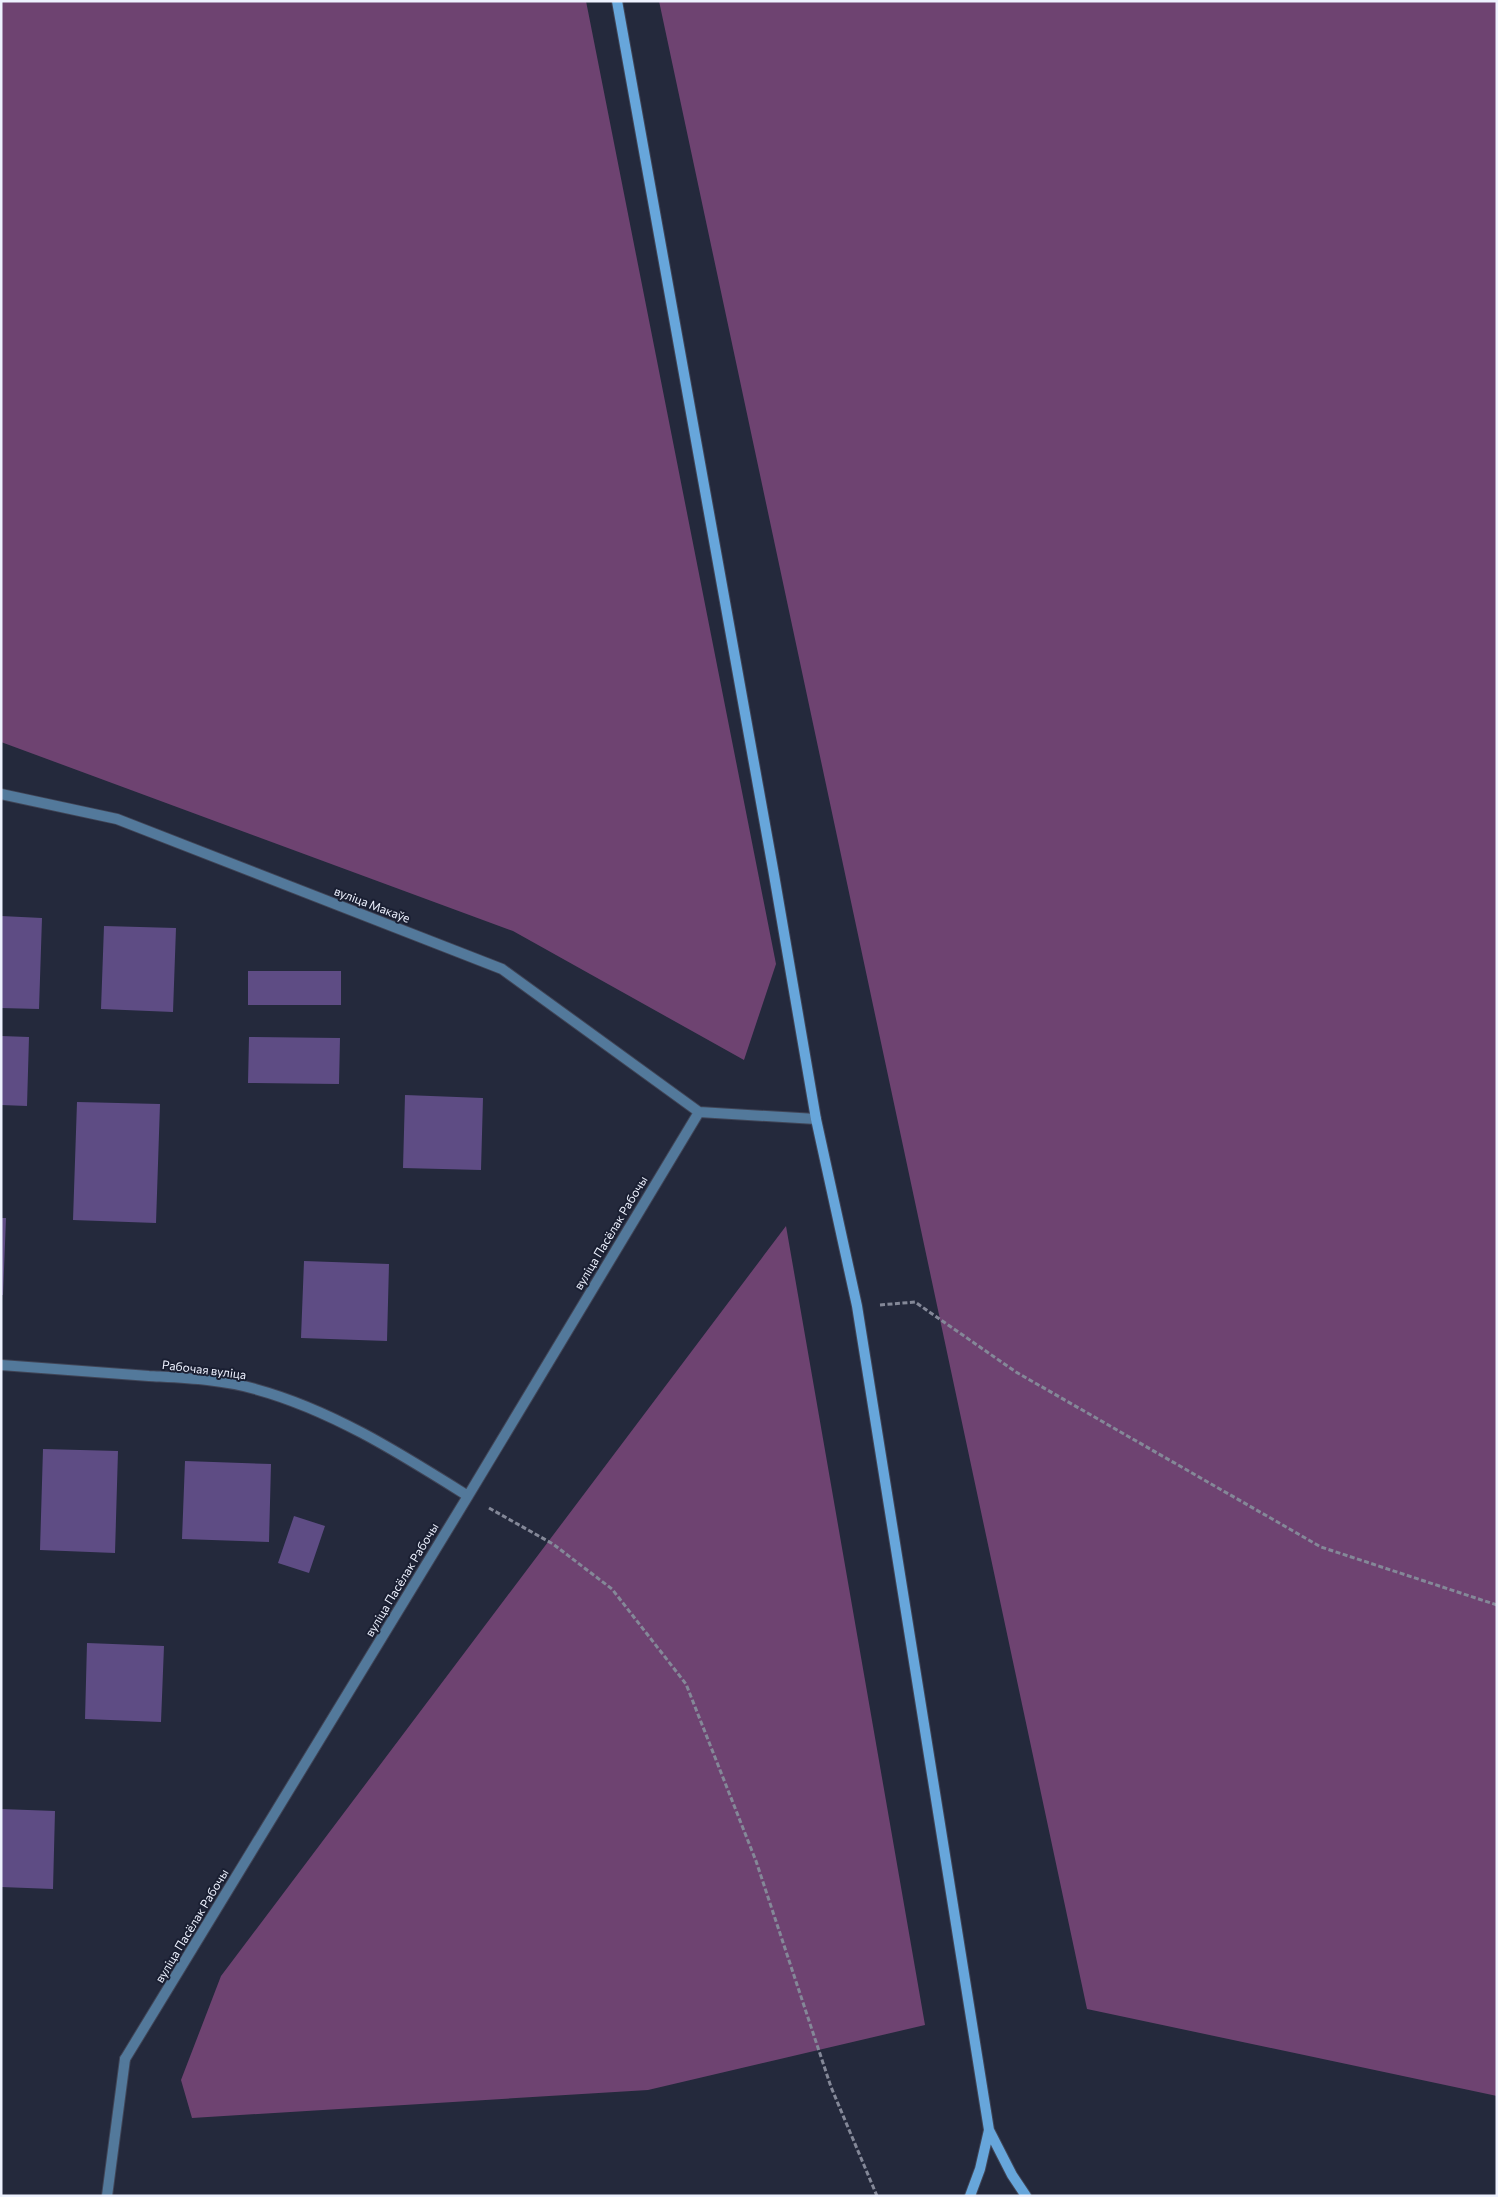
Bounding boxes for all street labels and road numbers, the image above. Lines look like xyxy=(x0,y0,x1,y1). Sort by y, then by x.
street label: вуліца Макаўе xyxy=(332,883,412,925)
street label: вуліца Пасёлак Рабочы xyxy=(571,1173,650,1292)
street label: Рабочая вуліца xyxy=(161,1357,247,1381)
street label: вуліца Пасёлак Рабочы xyxy=(362,1520,441,1639)
street label: вуліца Пасёлак Рабочы xyxy=(152,1866,231,1985)

